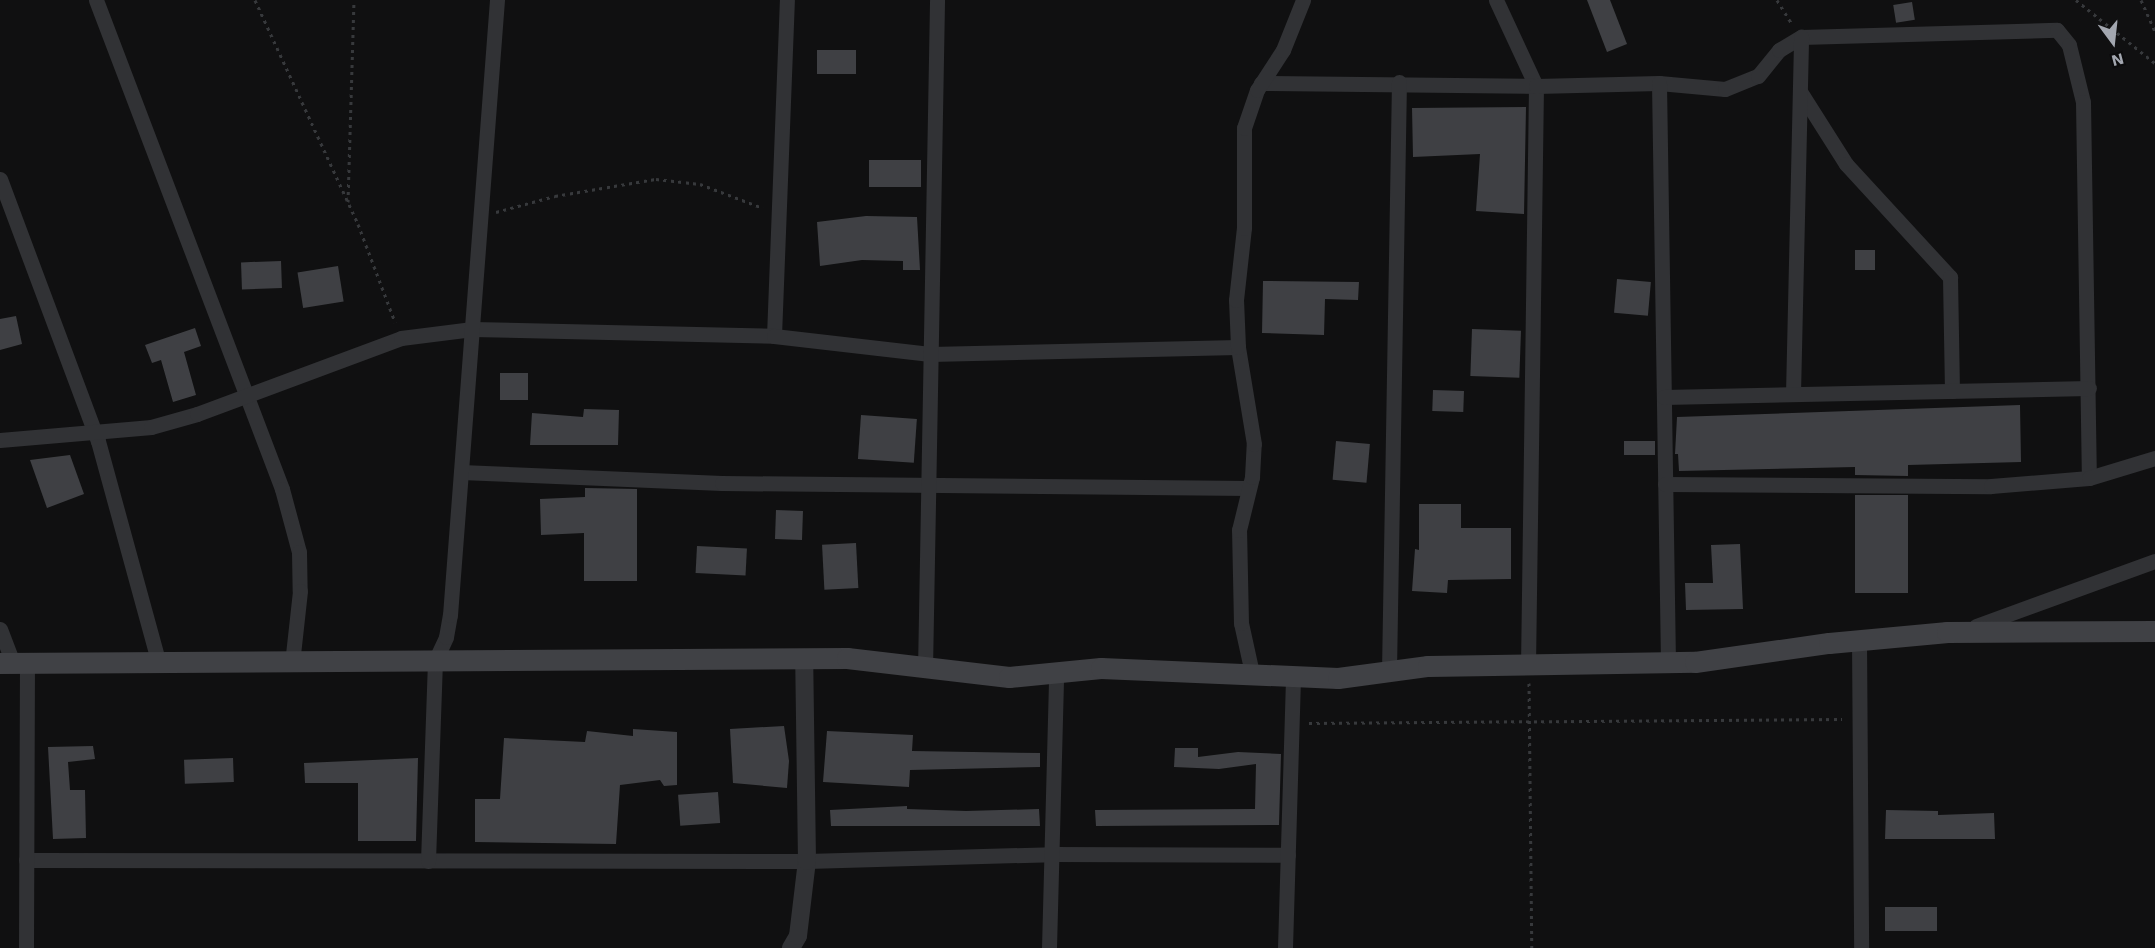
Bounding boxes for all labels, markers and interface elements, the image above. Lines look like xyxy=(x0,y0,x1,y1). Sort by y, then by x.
north arrow xyxy=(2083,12,2143,72)
text: N xyxy=(2110,49,2126,71)

